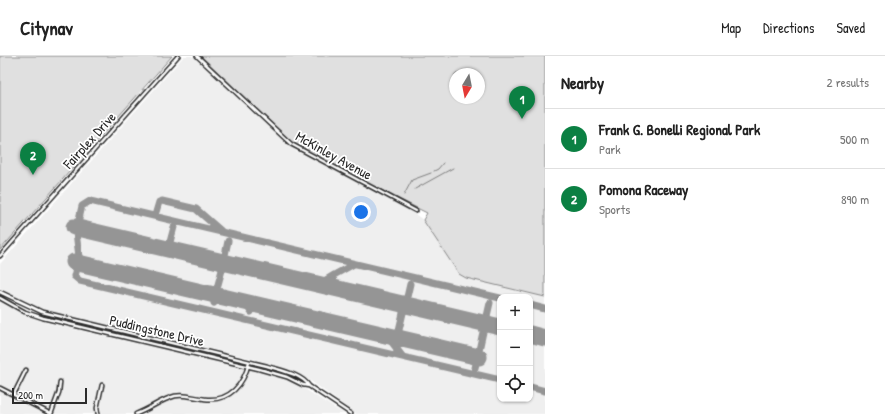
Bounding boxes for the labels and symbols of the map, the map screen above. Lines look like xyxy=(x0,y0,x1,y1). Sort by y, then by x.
north arrow xyxy=(449,68,485,104)
pin: 1 xyxy=(509,86,535,119)
street label: Fairplex Drive xyxy=(58,107,121,174)
street label: McKinley Avenue xyxy=(292,126,376,185)
pin: 2 xyxy=(20,142,46,175)
your location xyxy=(351,202,371,222)
street label: Puddingstone Drive xyxy=(108,310,206,351)
scale bar xyxy=(12,386,87,405)

